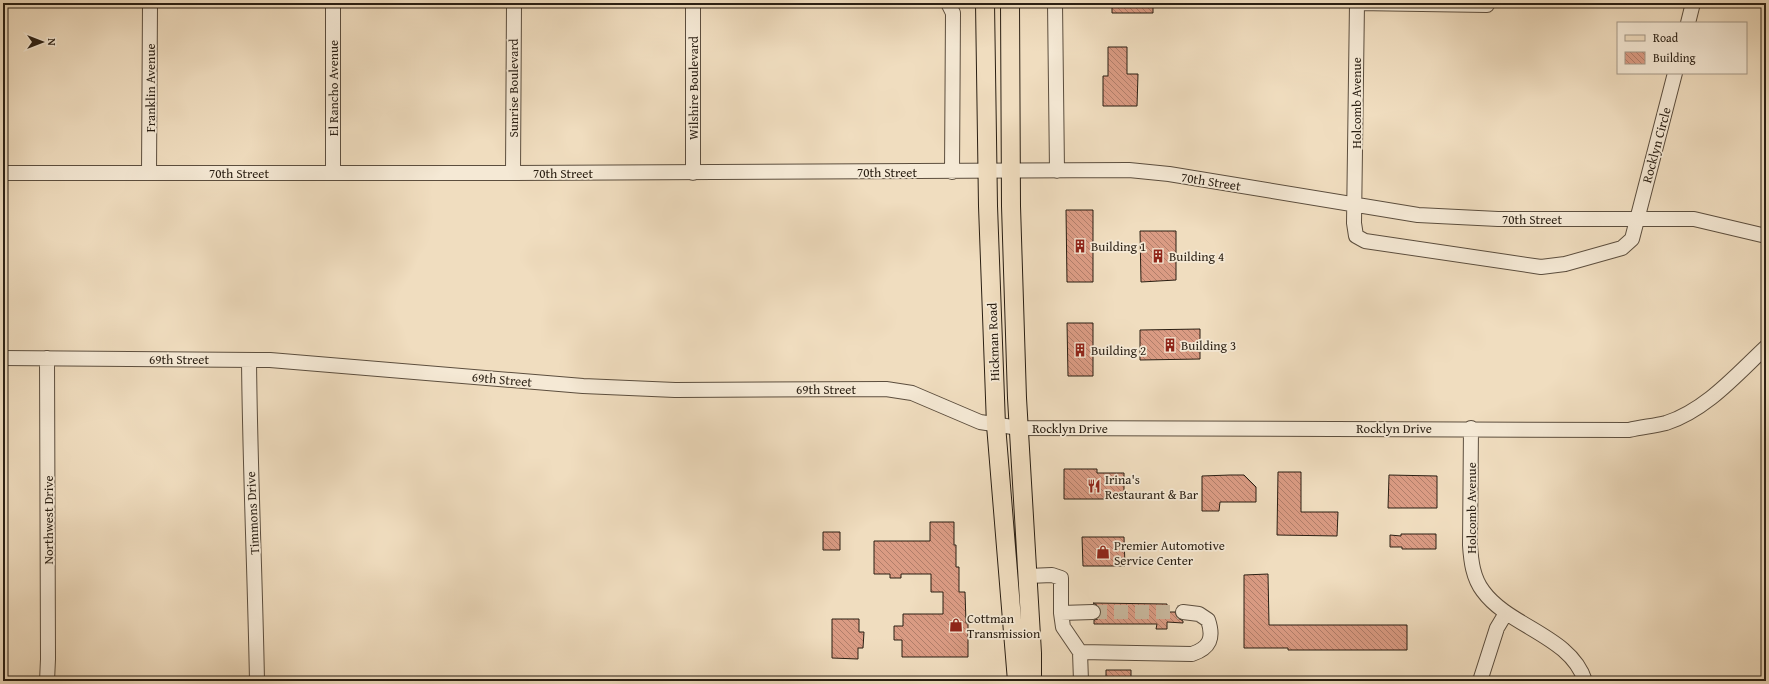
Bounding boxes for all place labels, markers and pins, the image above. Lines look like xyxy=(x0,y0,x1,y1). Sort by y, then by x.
place label: Building 1 xyxy=(1091,237,1146,256)
building icon: Building 1 xyxy=(1072,238,1088,254)
place label: Building 4 xyxy=(1169,247,1224,266)
building icon: Building 4 xyxy=(1150,248,1166,264)
place label: Building 3 xyxy=(1181,336,1236,355)
building icon: Building 3 xyxy=(1162,337,1178,353)
place label: Building 2 xyxy=(1091,341,1146,360)
building icon: Building 2 xyxy=(1072,342,1088,358)
place label: Irina's Restaurant & Bar xyxy=(1105,470,1199,504)
restaurant icon: Irina's Restaurant & Bar xyxy=(1086,478,1102,494)
place label: Premier Automotive Service Center xyxy=(1114,536,1225,570)
shop icon: Premier Automotive Service Center xyxy=(1095,544,1111,560)
place label: Cottman Transmission xyxy=(967,609,1041,643)
shop icon: Cottman Transmission xyxy=(948,617,964,633)

